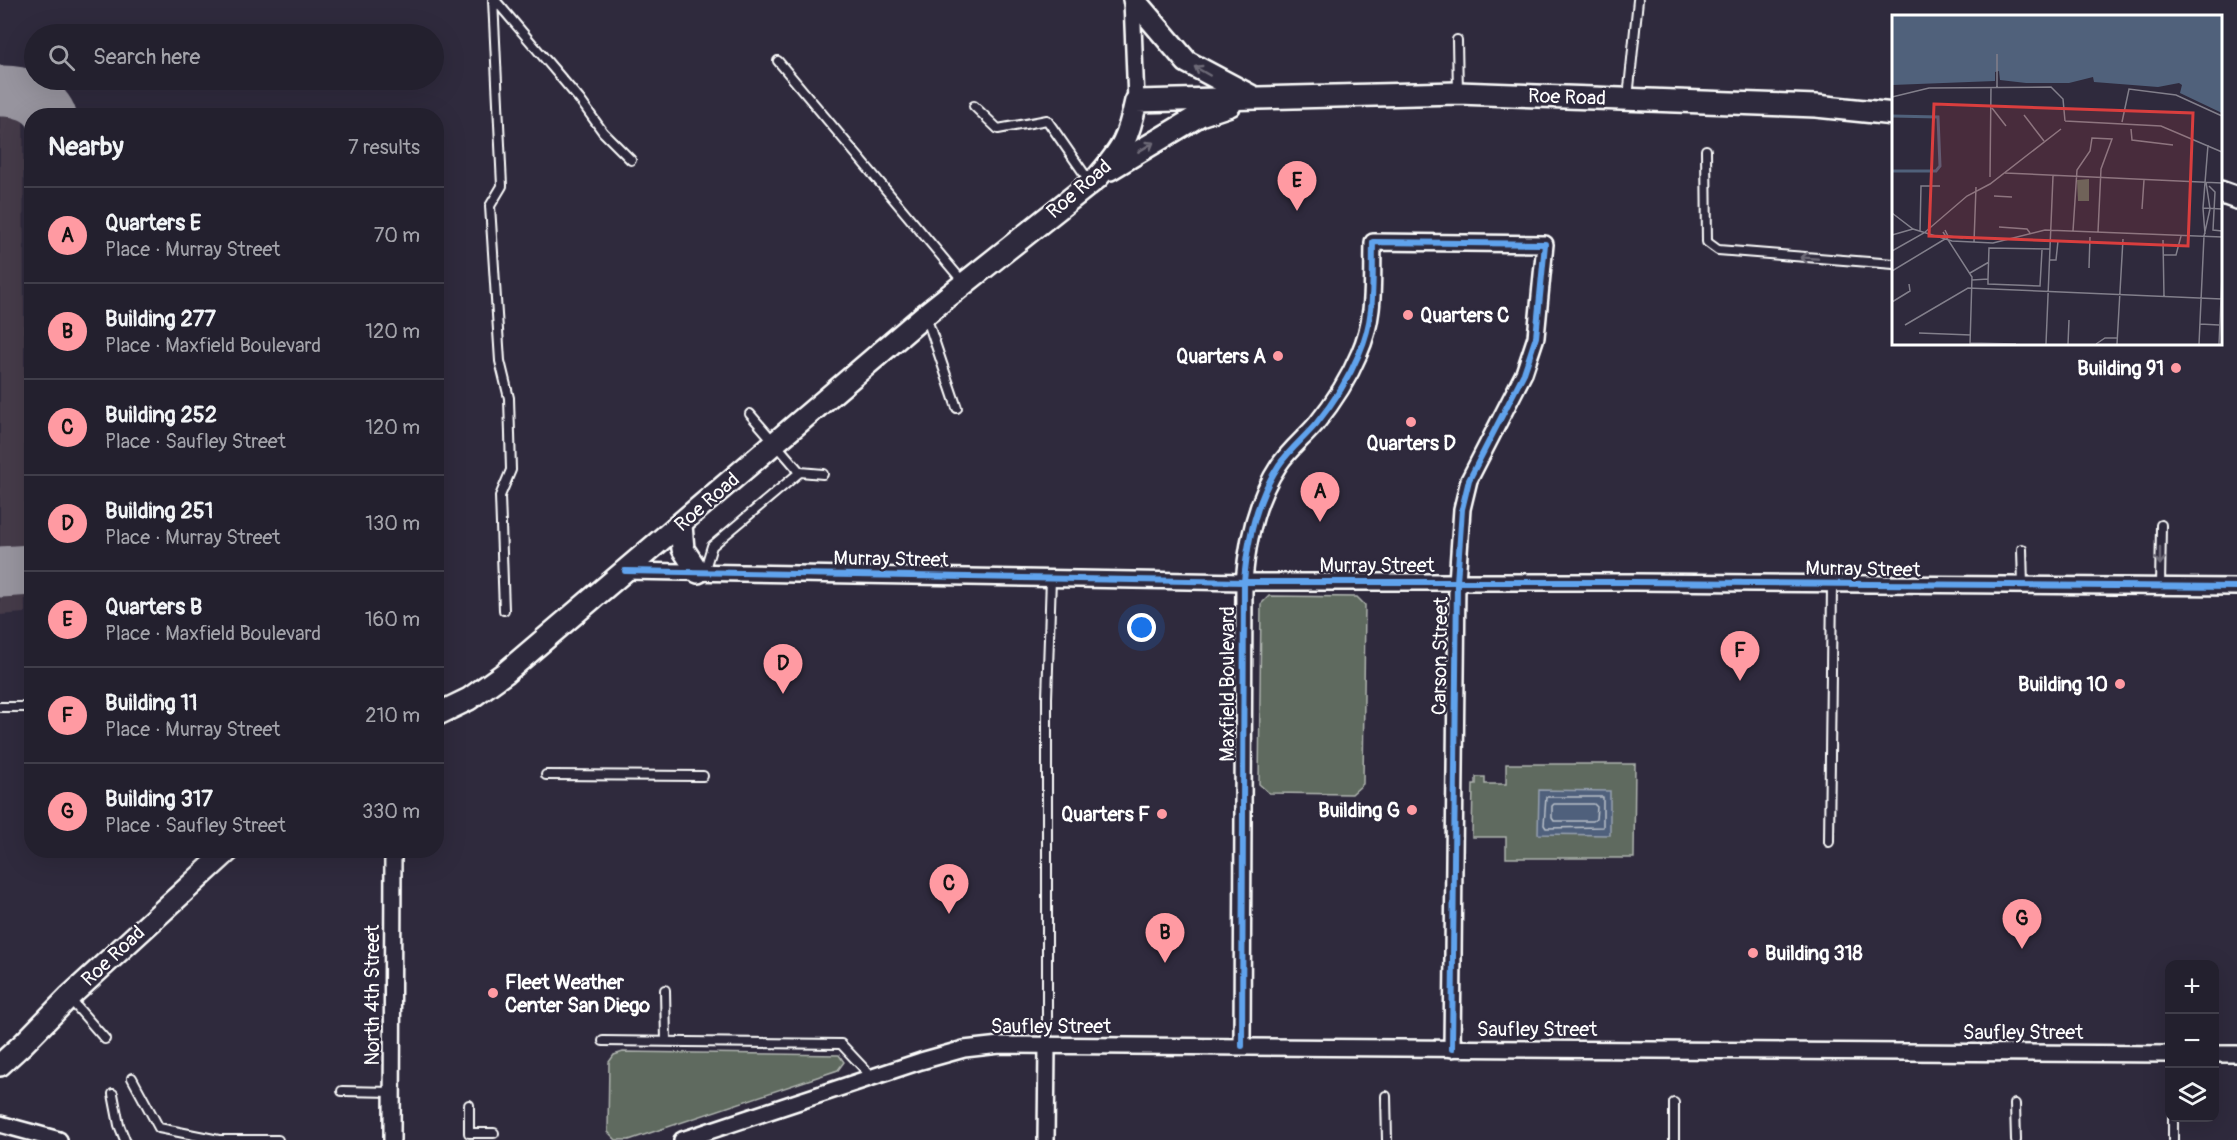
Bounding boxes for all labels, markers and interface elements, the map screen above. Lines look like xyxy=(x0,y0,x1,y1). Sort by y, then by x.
inset map xyxy=(1892,15,2222,345)
search box xyxy=(24,24,444,90)
icon: search xyxy=(45,41,78,74)
text: Search here xyxy=(93,43,200,71)
one-way arrow xyxy=(1194,65,1211,77)
street label: Roe Road xyxy=(1528,83,1606,111)
text: Nearby xyxy=(48,131,124,163)
text: 7 results xyxy=(348,135,420,160)
one-way arrow xyxy=(1137,141,1154,153)
street label: Roe Road xyxy=(1041,154,1117,224)
pin: E xyxy=(1278,162,1316,211)
text: Quarters E xyxy=(105,209,201,237)
text: A xyxy=(61,223,74,248)
text: 70 m xyxy=(374,223,420,248)
text: Place · Murray Street xyxy=(105,237,280,262)
one-way arrow xyxy=(1800,252,1820,263)
place label: Quarters C xyxy=(1420,303,1509,328)
text: Building 277 xyxy=(105,305,216,333)
marker: Quarters C xyxy=(1401,308,1415,322)
text: B xyxy=(62,319,73,344)
text: 120 m xyxy=(365,319,420,344)
text: Place · Maxfield Boulevard xyxy=(105,333,321,358)
place label: Quarters A xyxy=(1176,344,1266,369)
marker: Quarters A xyxy=(1271,349,1285,363)
place label: Building 91 xyxy=(2077,356,2164,381)
marker: Building 91 xyxy=(2169,361,2183,375)
text: Building 252 xyxy=(105,401,217,429)
text: C xyxy=(61,415,74,440)
text: 120 m xyxy=(365,415,420,440)
marker: Quarters D xyxy=(1404,415,1418,429)
text: Place · Saufley Street xyxy=(105,429,286,454)
place label: Quarters D xyxy=(1366,431,1456,456)
street label: Roe Road xyxy=(669,467,745,537)
pin: A xyxy=(1300,472,1340,522)
text: Building 251 xyxy=(105,497,213,525)
text: D xyxy=(61,511,74,536)
text: 130 m xyxy=(365,511,420,536)
text: Place · Murray Street xyxy=(105,525,280,550)
street label: Murray Street xyxy=(833,545,950,573)
one-way arrow xyxy=(2154,546,2166,566)
street label: Murray Street xyxy=(1319,553,1436,578)
street label: Murray Street xyxy=(1805,555,1922,583)
text: Quarters B xyxy=(105,593,202,621)
street label: Carson Street xyxy=(1426,596,1454,715)
street label: Maxfield Boulevard xyxy=(1215,606,1240,762)
text: E xyxy=(62,607,73,632)
text: 160 m xyxy=(365,607,420,632)
your location xyxy=(1127,613,1156,642)
text: Place · Maxfield Boulevard xyxy=(105,621,321,646)
pin: F xyxy=(1720,632,1760,681)
pin: D xyxy=(764,644,802,694)
place label: Building 10 xyxy=(2018,672,2108,697)
marker: Building 10 xyxy=(2113,677,2127,691)
text: Building 11 xyxy=(105,689,198,717)
text: F xyxy=(61,703,74,728)
text: 210 m xyxy=(365,703,420,728)
text: Place · Murray Street xyxy=(105,717,280,742)
text: Building 317 xyxy=(105,785,213,813)
place label: Building G xyxy=(1318,798,1400,823)
text: G xyxy=(61,799,74,824)
text: 330 m xyxy=(362,799,420,824)
place label: Quarters F xyxy=(1061,802,1150,827)
marker: Building G xyxy=(1405,803,1419,817)
marker: Quarters F xyxy=(1155,807,1169,821)
text: Place · Saufley Street xyxy=(105,813,286,838)
pin: C xyxy=(930,864,968,914)
pin: G xyxy=(2002,900,2042,949)
pin: B xyxy=(1146,914,1184,963)
street label: Roe Road xyxy=(76,920,150,992)
street label: North 4th Street xyxy=(360,924,385,1065)
place label: Building 318 xyxy=(1765,941,1863,966)
marker: Building 318 xyxy=(1746,946,1760,960)
map controls xyxy=(2165,960,2219,1122)
button: + xyxy=(2165,960,2219,1014)
place label: Fleet Weather Center San Diego xyxy=(505,970,650,1018)
marker: Fleet Weather Center San Diego xyxy=(486,986,500,1000)
street label: Saufley Street xyxy=(991,1014,1112,1039)
button: − xyxy=(2165,1014,2219,1068)
street label: Saufley Street xyxy=(1477,1017,1598,1042)
street label: Saufley Street xyxy=(1963,1020,2084,1045)
button: layers xyxy=(2165,1068,2219,1122)

